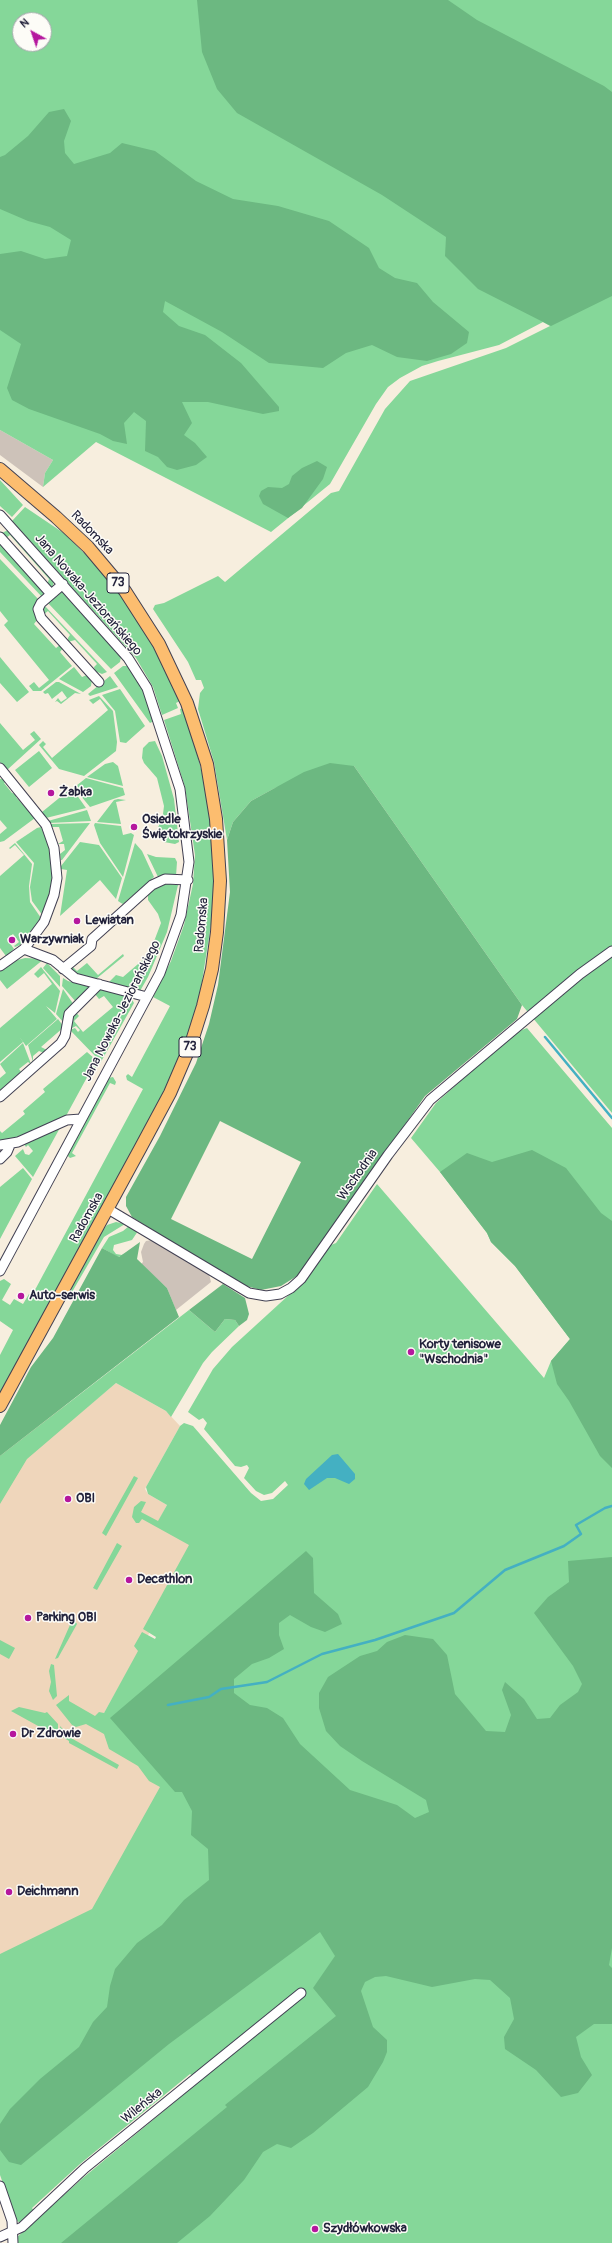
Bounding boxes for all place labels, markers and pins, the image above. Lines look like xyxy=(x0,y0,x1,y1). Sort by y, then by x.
place label: Żabka xyxy=(59,785,92,801)
marker: Żabka xyxy=(46,788,56,798)
place label: Osiedle Świętokrzyskie xyxy=(142,812,222,843)
marker: Osiedle Świętokrzyskie xyxy=(129,822,139,832)
place label: Lewiatan xyxy=(85,913,134,929)
marker: Lewiatan xyxy=(72,916,82,926)
place label: Warzywniak xyxy=(20,932,84,948)
marker: Warzywniak xyxy=(7,935,17,945)
place label: Auto-serwis xyxy=(29,1288,95,1304)
marker: Auto-serwis xyxy=(16,1291,26,1301)
place label: Korty tenisowe "Wschodnia" xyxy=(419,1337,501,1368)
marker: Korty tenisowe "Wschodnia" xyxy=(406,1347,416,1357)
place label: OBI xyxy=(76,1491,95,1507)
marker: OBI xyxy=(63,1494,73,1504)
place label: Decathlon xyxy=(137,1572,192,1588)
marker: Decathlon xyxy=(124,1575,134,1585)
place label: Parking OBI xyxy=(36,1610,97,1626)
marker: Parking OBI xyxy=(23,1613,33,1623)
place label: Dr Zdrowie xyxy=(21,1726,81,1742)
marker: Dr Zdrowie xyxy=(8,1729,18,1739)
place label: Deichmann xyxy=(17,1884,78,1900)
marker: Deichmann xyxy=(4,1887,14,1897)
place label: Szydłówkowska xyxy=(323,2221,407,2237)
marker: Szydłówkowska xyxy=(310,2224,320,2234)

